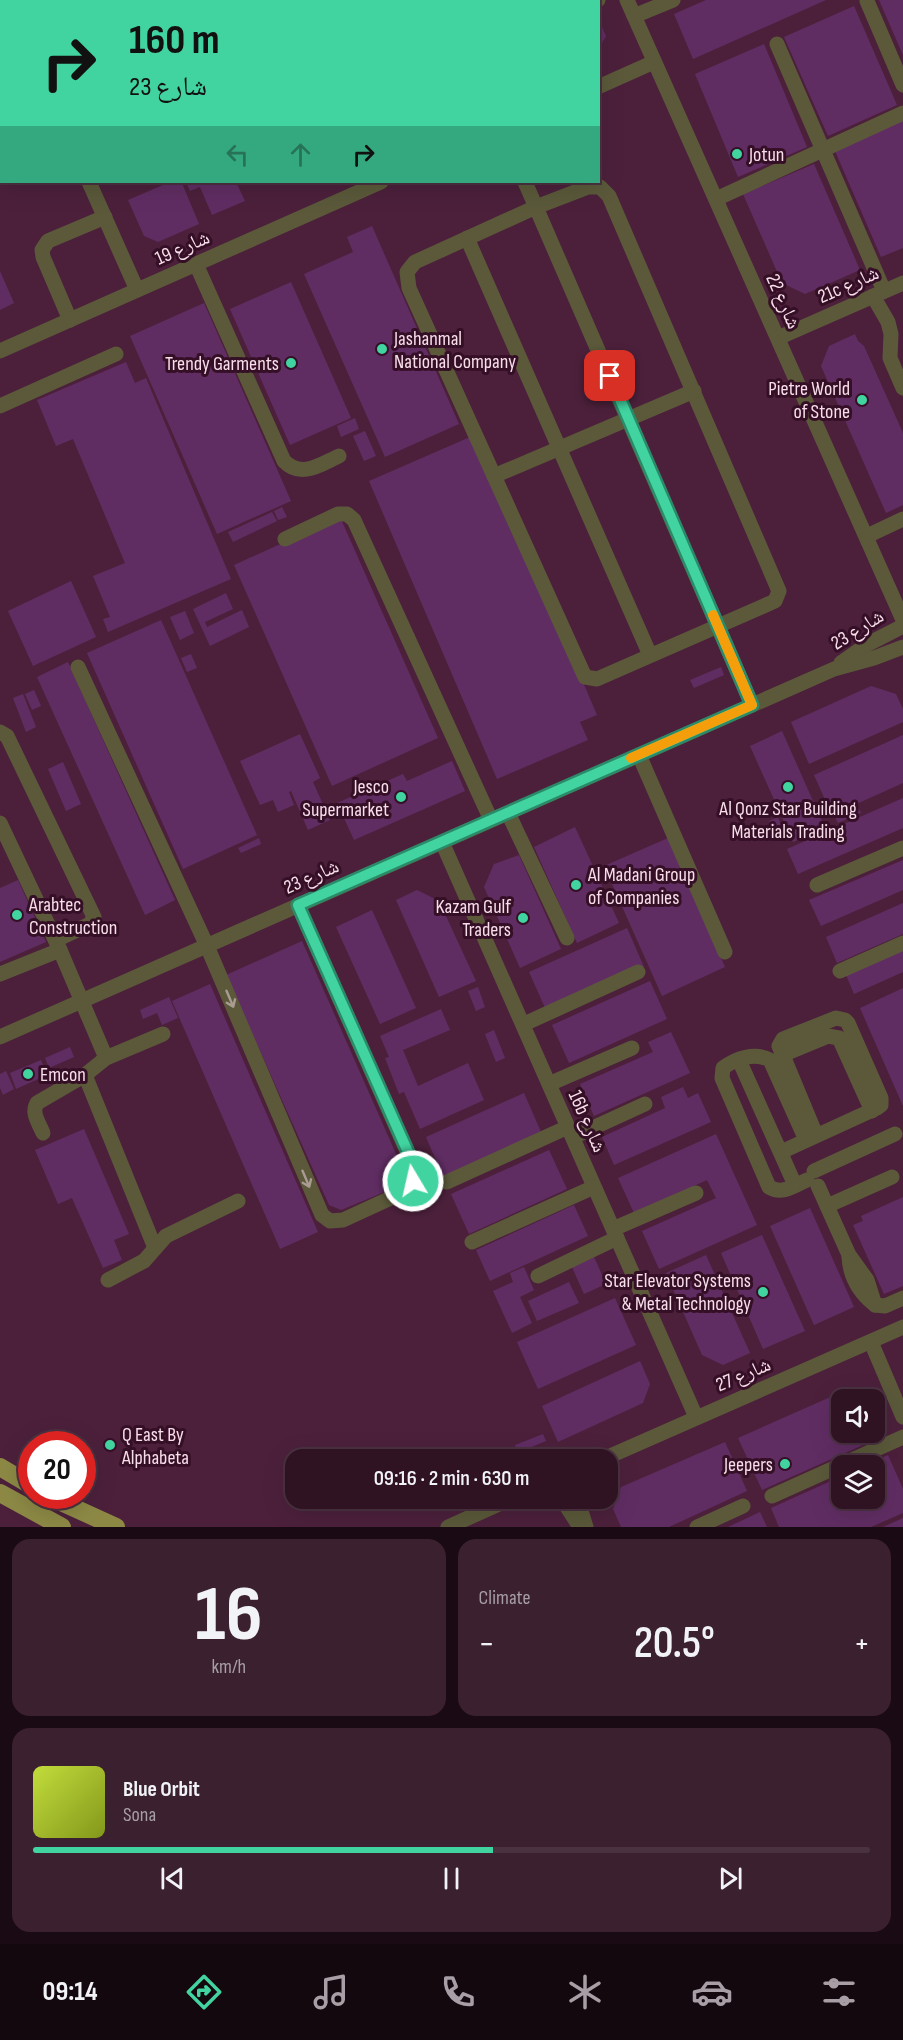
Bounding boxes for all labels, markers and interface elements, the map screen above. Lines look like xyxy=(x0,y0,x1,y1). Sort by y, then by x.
text: 160 m xyxy=(129,15,220,66)
icon: right xyxy=(30,24,108,102)
text: شارع 23 xyxy=(129,71,207,103)
icon: left xyxy=(221,138,254,171)
icon: ahead xyxy=(284,138,317,171)
icon: right xyxy=(347,138,380,171)
place label: Jotun xyxy=(748,143,784,167)
marker: Jotun xyxy=(730,147,744,161)
street label: شارع 19 xyxy=(151,225,213,270)
street label: 21c شارع xyxy=(814,261,883,309)
street label: شارع 22 xyxy=(760,270,806,333)
place label: Jashanmal National Company xyxy=(393,327,516,374)
marker: Jashanmal National Company xyxy=(375,342,389,356)
pin xyxy=(584,350,635,401)
place label: Trendy Garments xyxy=(165,352,279,376)
marker: Trendy Garments xyxy=(284,356,298,370)
icon: arrive xyxy=(593,359,626,392)
place label: Pietre World of Stone xyxy=(768,377,850,424)
marker: Pietre World of Stone xyxy=(855,393,869,407)
street label: شارع 23 xyxy=(827,604,888,655)
place label: Jesco Supermarket xyxy=(302,775,389,822)
marker: Al Qonz Star Building Materials Trading xyxy=(781,780,795,794)
marker: Jesco Supermarket xyxy=(394,790,408,804)
place label: Al Qonz Star Building Materials Trading xyxy=(718,797,857,844)
street label: شارع 23 xyxy=(280,854,343,900)
place label: Al Madani Group of Companies xyxy=(587,863,695,910)
marker: Al Madani Group of Companies xyxy=(569,878,583,892)
place label: Arabtec Construction xyxy=(28,893,117,940)
place label: Kazam Gulf Traders xyxy=(436,895,511,942)
marker: Arabtec Construction xyxy=(10,908,24,922)
marker: Kazam Gulf Traders xyxy=(516,911,530,925)
one-way arrow xyxy=(225,990,236,1008)
place label: Emcon xyxy=(40,1063,86,1087)
marker: Emcon xyxy=(21,1067,35,1081)
street label: 16b شارع xyxy=(563,1087,611,1156)
position arrow xyxy=(381,1149,445,1213)
one-way arrow xyxy=(301,1169,312,1188)
place label: Star Elevator Systems & Metal Technology xyxy=(604,1269,751,1316)
marker: Star Elevator Systems & Metal Technology xyxy=(756,1285,770,1299)
street label: شارع 27 xyxy=(712,1353,775,1397)
map controls xyxy=(831,1389,885,1509)
button: sound xyxy=(831,1389,885,1443)
place label: Q East By Alphabeta xyxy=(121,1423,189,1470)
speed limit sign: 20 xyxy=(18,1431,96,1509)
marker: Q East By Alphabeta xyxy=(103,1438,117,1452)
place label: Jeepers xyxy=(723,1453,773,1477)
button: layers xyxy=(831,1455,885,1509)
marker: Jeepers xyxy=(778,1457,792,1471)
text: 09:16 · 2 min · 630 m xyxy=(374,1465,529,1492)
text: 16 xyxy=(195,1569,262,1662)
text: Climate xyxy=(479,1586,531,1610)
text: 20.5° xyxy=(634,1616,715,1671)
text: − xyxy=(479,1624,495,1664)
text: + xyxy=(854,1624,870,1664)
text: km/h xyxy=(211,1655,246,1679)
text: Blue Orbit xyxy=(123,1776,200,1803)
text: Sona xyxy=(123,1803,156,1827)
icon: previous xyxy=(156,1862,189,1895)
icon: pause xyxy=(435,1862,468,1895)
icon: next xyxy=(714,1862,747,1895)
icon: directions xyxy=(183,1971,225,2013)
icon: music xyxy=(310,1971,352,2013)
icon: phone xyxy=(437,1971,479,2013)
icon: climate xyxy=(564,1971,606,2013)
icon: car xyxy=(691,1971,733,2013)
icon: filters xyxy=(818,1971,860,2013)
text: 09:14 xyxy=(43,1976,98,2008)

